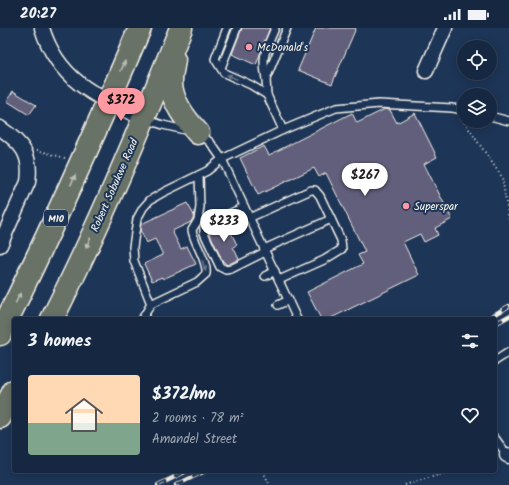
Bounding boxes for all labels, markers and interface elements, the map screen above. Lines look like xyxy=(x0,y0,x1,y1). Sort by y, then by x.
text: 20:27 xyxy=(20,2,56,26)
place label: McDonald's xyxy=(257,39,308,57)
map controls xyxy=(457,40,497,128)
button: locate xyxy=(457,40,497,80)
marker: McDonald's xyxy=(244,42,254,52)
one-way arrow xyxy=(121,60,127,72)
one-way arrow xyxy=(227,74,238,80)
pin: $372 xyxy=(97,88,145,122)
button: layers xyxy=(457,88,497,128)
text: $372 xyxy=(107,90,135,111)
street label: Robert Sobukwe Road xyxy=(86,135,144,235)
pin: $267 xyxy=(341,163,389,197)
text: $267 xyxy=(351,165,379,186)
one-way arrow xyxy=(70,175,76,186)
place label: Superspar xyxy=(414,198,459,216)
marker: Superspar xyxy=(401,201,411,211)
pin: $233 xyxy=(200,209,248,243)
road number: M10 xyxy=(44,210,68,226)
text: $233 xyxy=(209,211,239,232)
one-way arrow xyxy=(85,238,91,249)
one-way arrow xyxy=(202,259,208,272)
one-way arrow xyxy=(15,292,21,304)
text: 3 homes xyxy=(28,328,91,355)
icon: filters xyxy=(459,330,481,352)
text: $372/mo xyxy=(152,381,216,408)
icon: home xyxy=(60,391,108,439)
icon: heart xyxy=(459,404,481,426)
text: 2 rooms · 78 m² xyxy=(152,408,244,429)
text: Amandel Street xyxy=(152,429,237,450)

